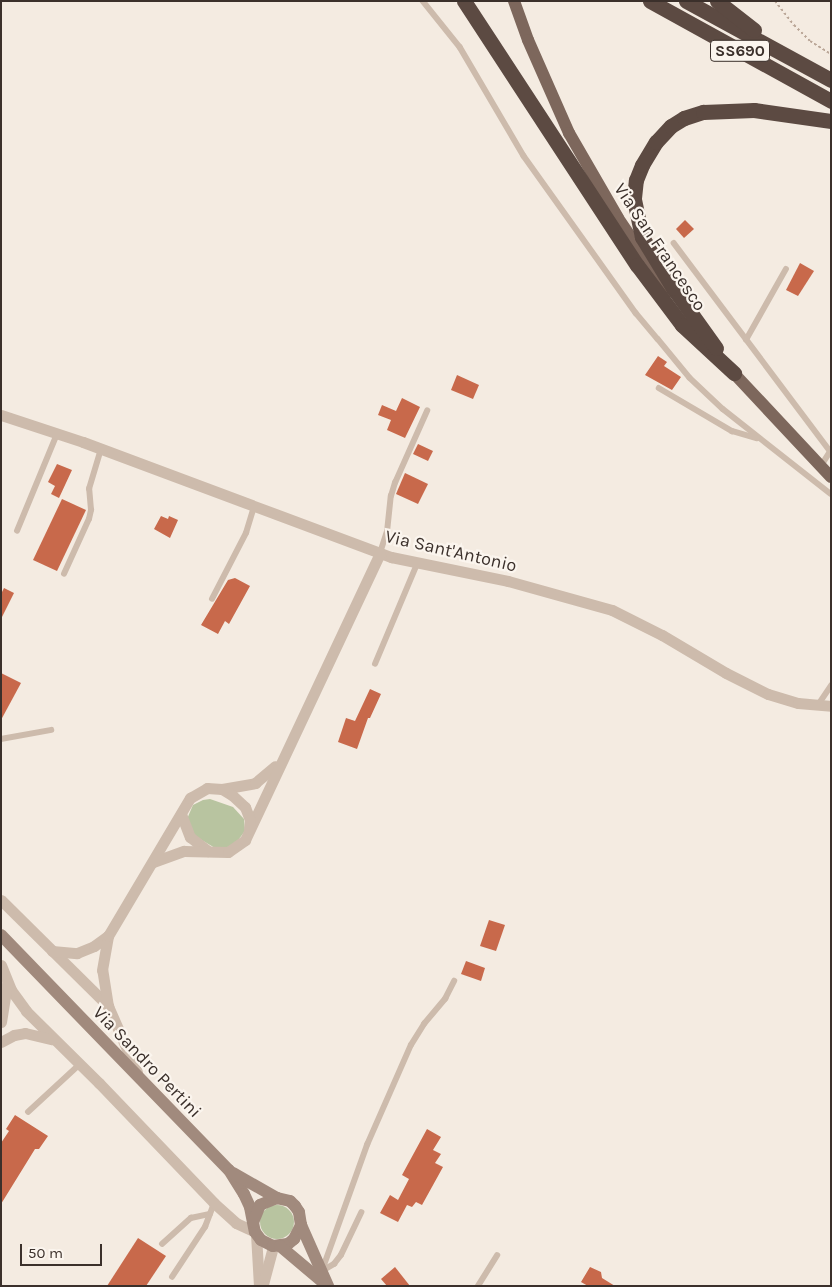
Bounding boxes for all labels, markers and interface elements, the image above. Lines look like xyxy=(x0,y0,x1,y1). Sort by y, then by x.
road number: SS690 xyxy=(710,37,770,64)
street label: Via San Francesco xyxy=(609,179,711,315)
street label: Via Sant'Antonio xyxy=(383,525,519,577)
street label: Via Sandro Pertini xyxy=(88,1002,206,1122)
scale bar xyxy=(22,1234,105,1266)
text: 50 m xyxy=(28,1244,63,1262)

